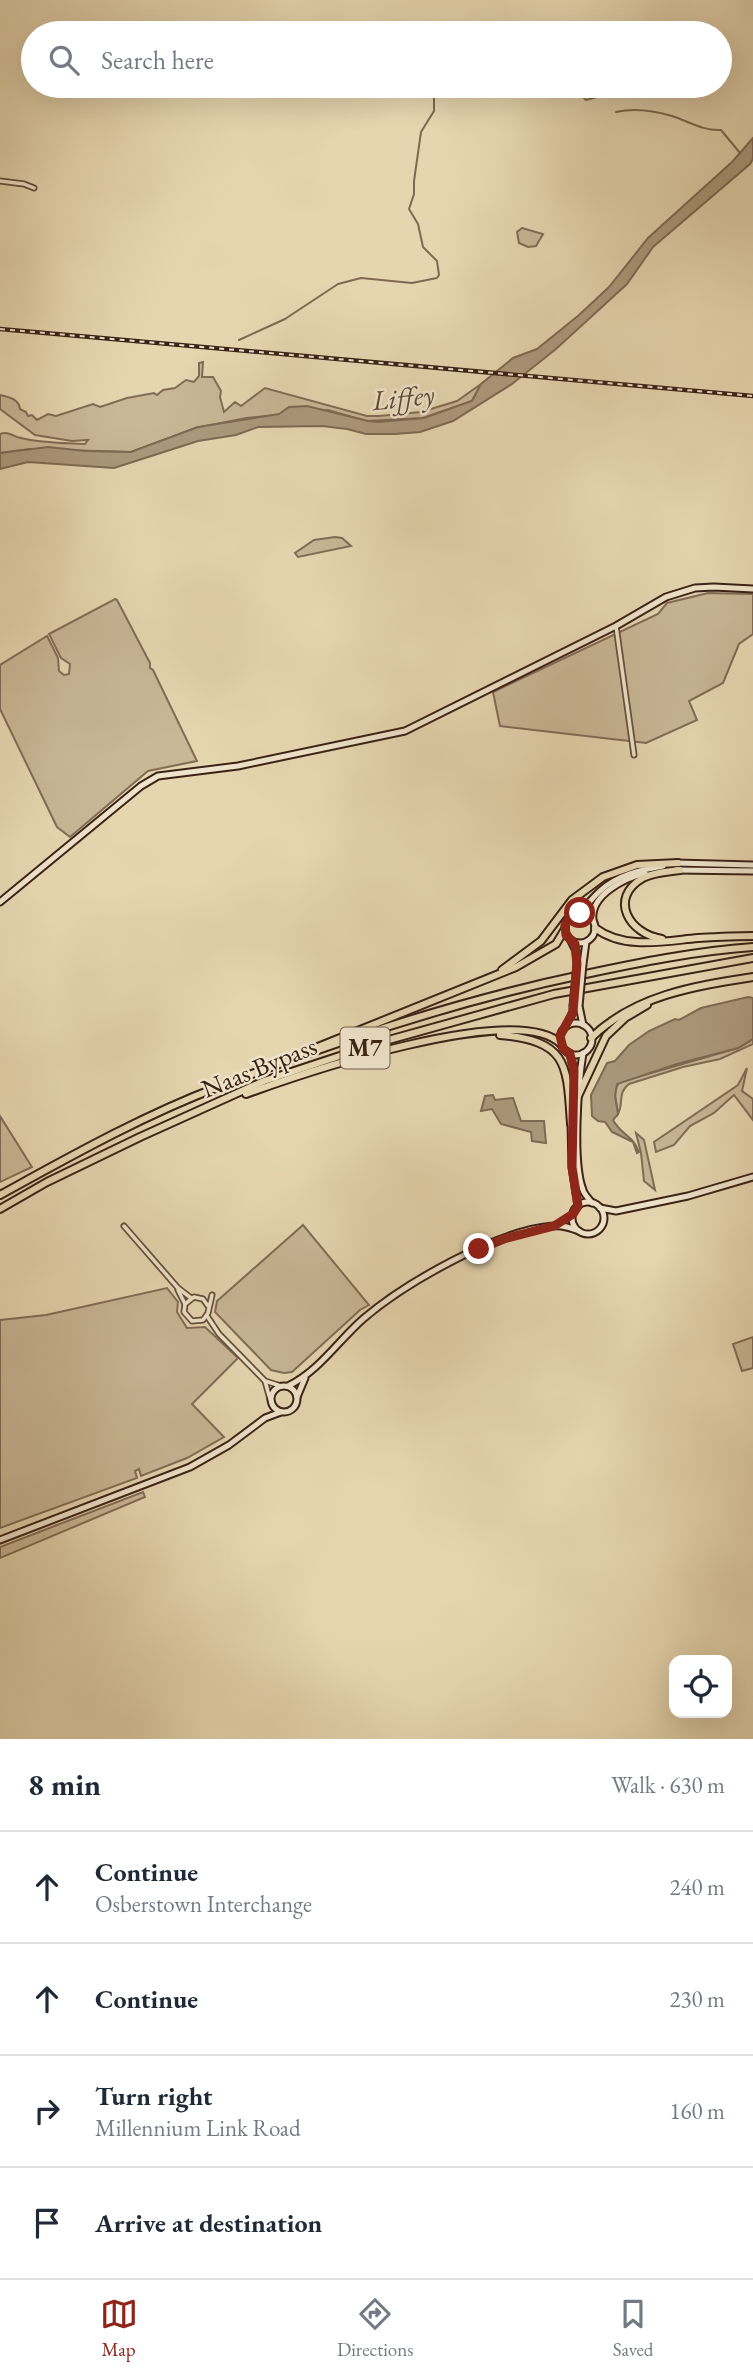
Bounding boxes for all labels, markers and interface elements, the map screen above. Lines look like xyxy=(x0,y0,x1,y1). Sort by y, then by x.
search box xyxy=(21,21,732,98)
icon: search xyxy=(45,41,83,79)
text: Search here xyxy=(101,43,214,77)
water label: Liffey xyxy=(369,376,437,418)
route start xyxy=(564,897,595,928)
street label: Naas Bypass xyxy=(196,1028,322,1106)
road number: M7 xyxy=(340,1028,390,1068)
route end xyxy=(463,1233,494,1264)
map controls xyxy=(669,1655,732,1718)
button: locate xyxy=(669,1655,732,1718)
text: 8 min xyxy=(28,1765,101,1804)
text: Walk · 630 m xyxy=(611,1770,725,1800)
text: Continue xyxy=(95,1855,198,1889)
icon: ahead xyxy=(28,1868,66,1906)
text: 240 m xyxy=(669,1872,725,1902)
text: Osberstown Interchange xyxy=(95,1889,312,1919)
icon: ahead xyxy=(28,1980,66,2018)
text: Continue xyxy=(95,1982,198,2016)
text: 230 m xyxy=(669,1984,725,2014)
text: Turn right xyxy=(95,2079,213,2113)
icon: right xyxy=(28,2092,66,2130)
text: 160 m xyxy=(669,2096,725,2126)
text: Millennium Link Road xyxy=(95,2113,301,2143)
icon: arrive xyxy=(28,2204,66,2242)
text: Arrive at destination xyxy=(95,2206,322,2240)
tab: Map xyxy=(100,2295,138,2362)
tab: Directions xyxy=(337,2295,413,2362)
tab: Saved xyxy=(613,2295,653,2362)

